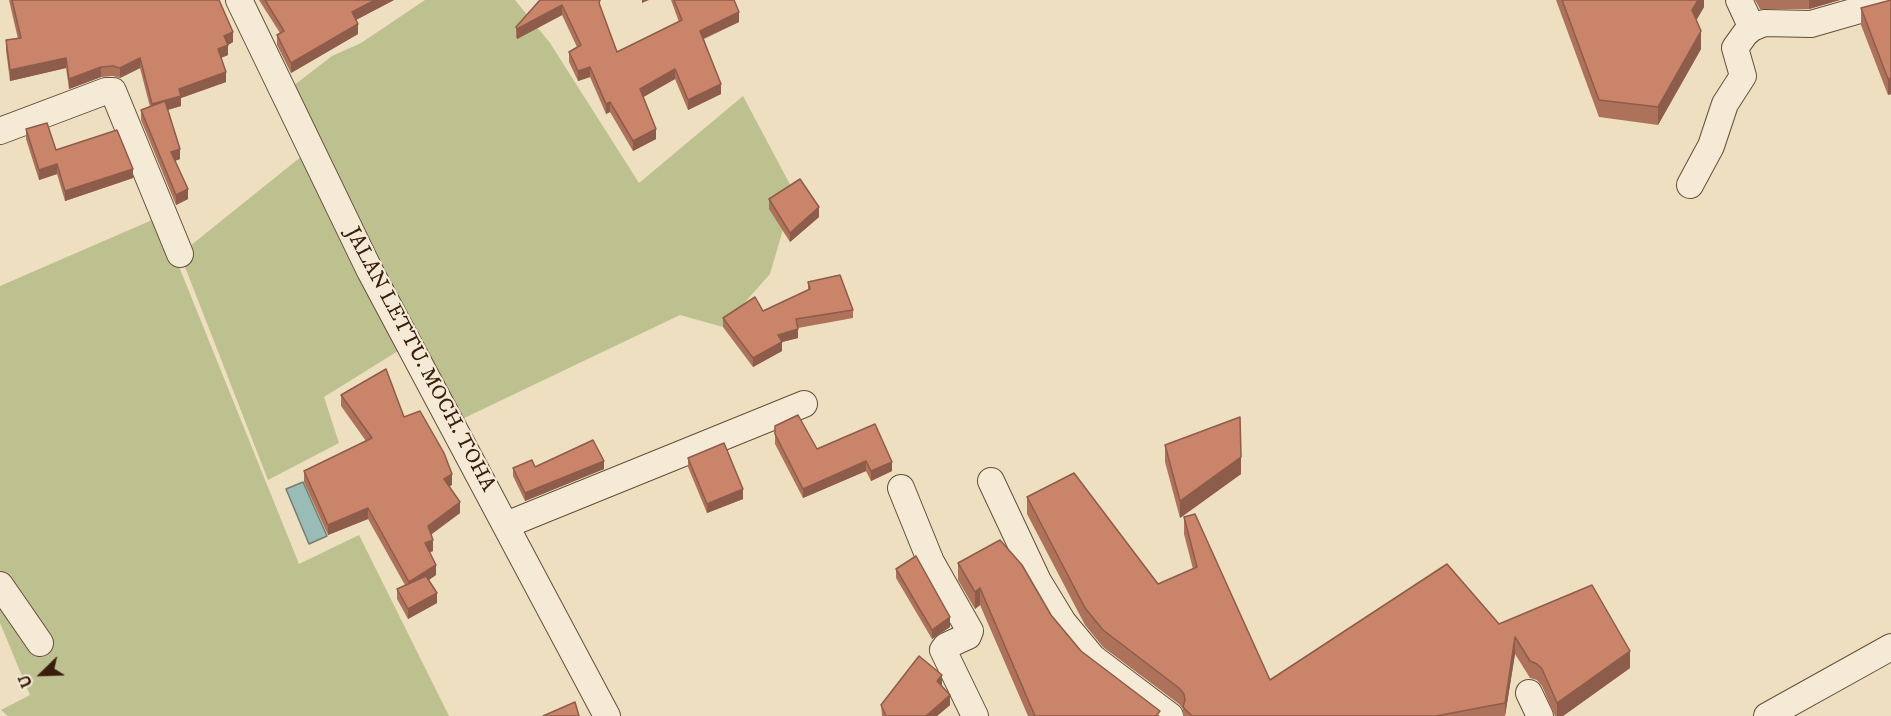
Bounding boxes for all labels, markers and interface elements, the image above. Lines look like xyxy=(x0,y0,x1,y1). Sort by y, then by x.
street label: JALAN LETTU. MOCH. TOHA xyxy=(338,223,500,497)
north arrow xyxy=(12,644,72,704)
text: U xyxy=(14,671,37,691)

